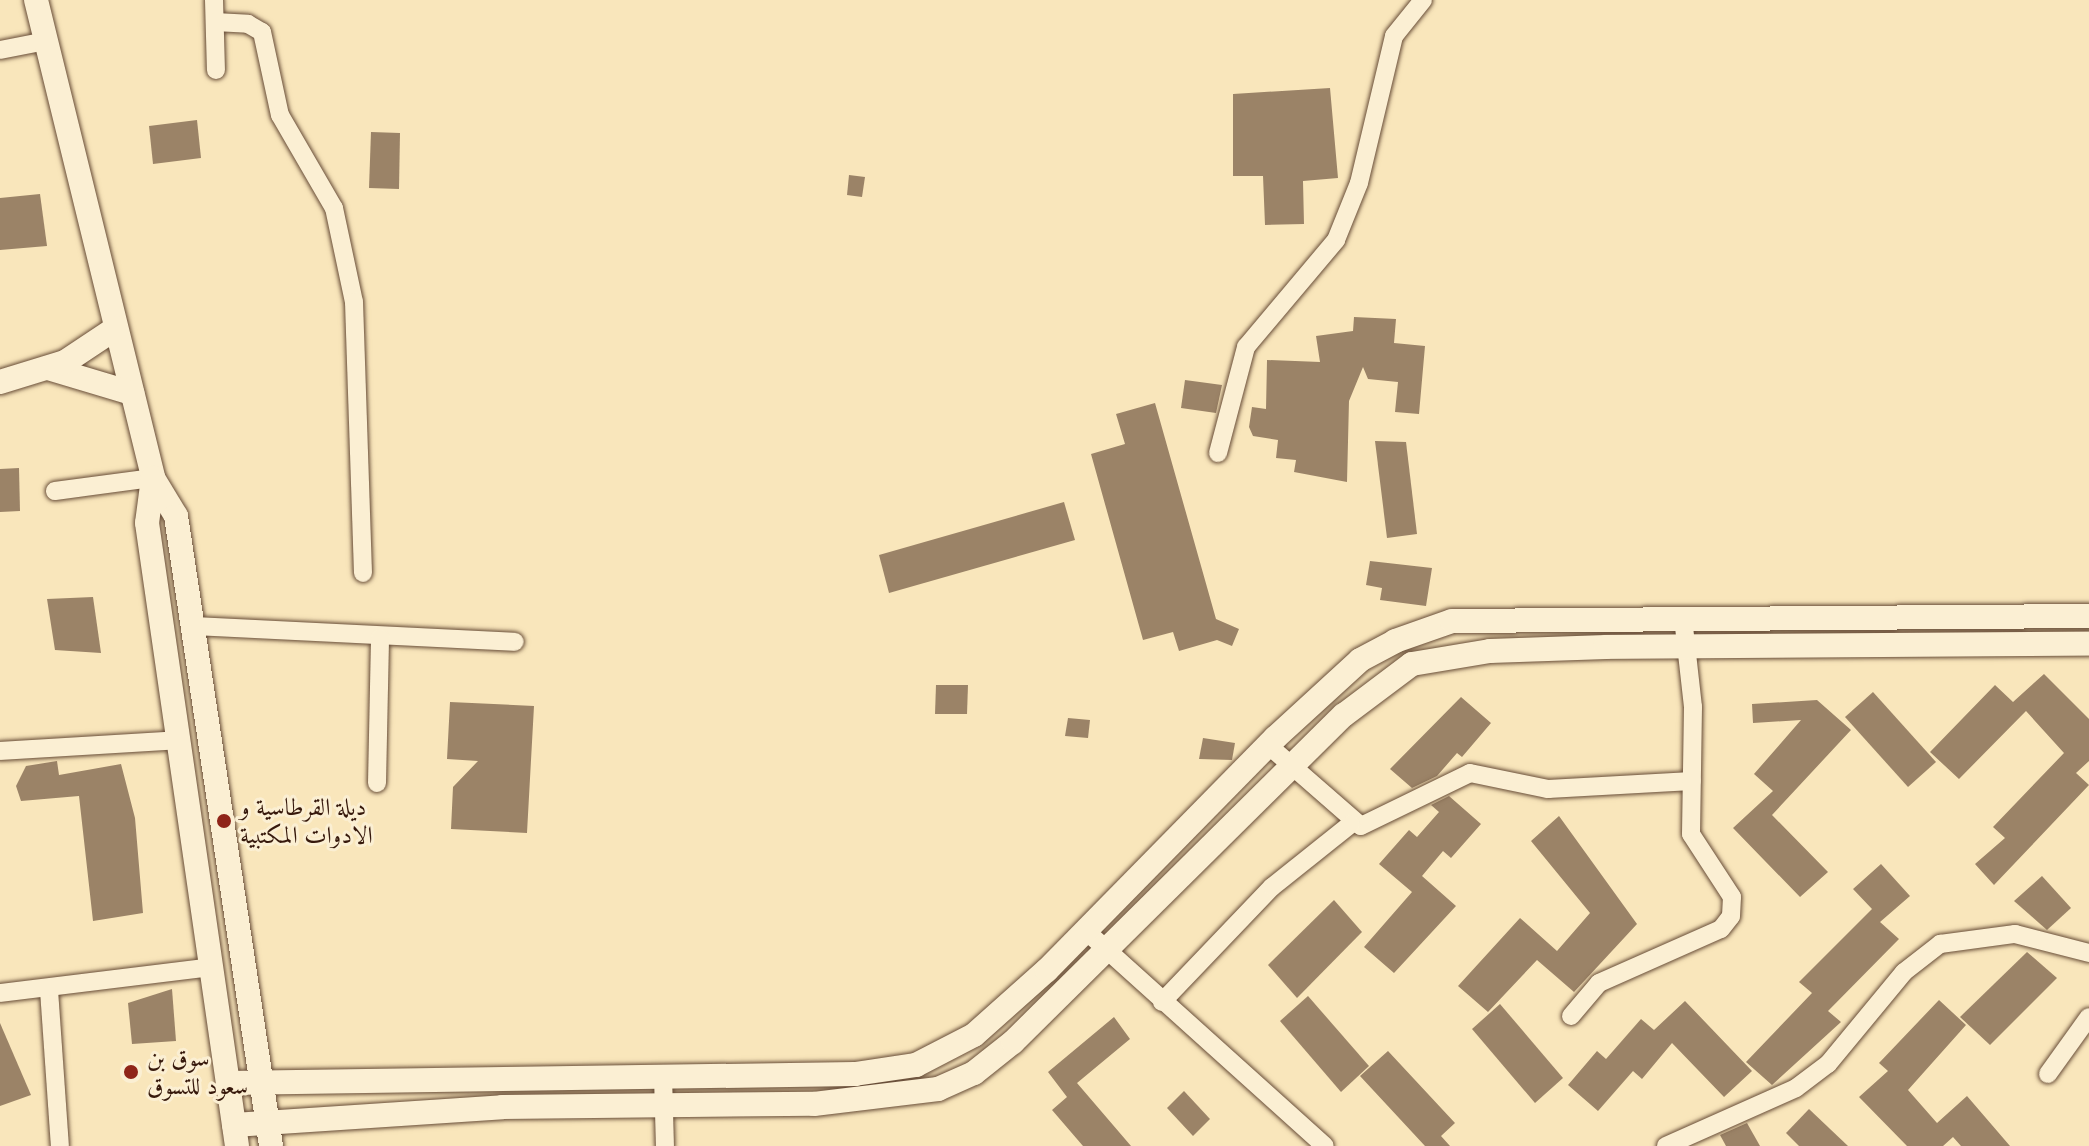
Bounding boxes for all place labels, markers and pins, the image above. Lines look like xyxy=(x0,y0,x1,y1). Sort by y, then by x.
place label: ديلة القرطاسية و الادوات المكتبية xyxy=(240,793,373,849)
marker: ديلة القرطاسية و الادوات المكتبية xyxy=(215,812,233,830)
place label: سوق بن سعود للتسوق xyxy=(147,1044,248,1100)
marker: سوق بن سعود للتسوق xyxy=(122,1063,140,1081)

